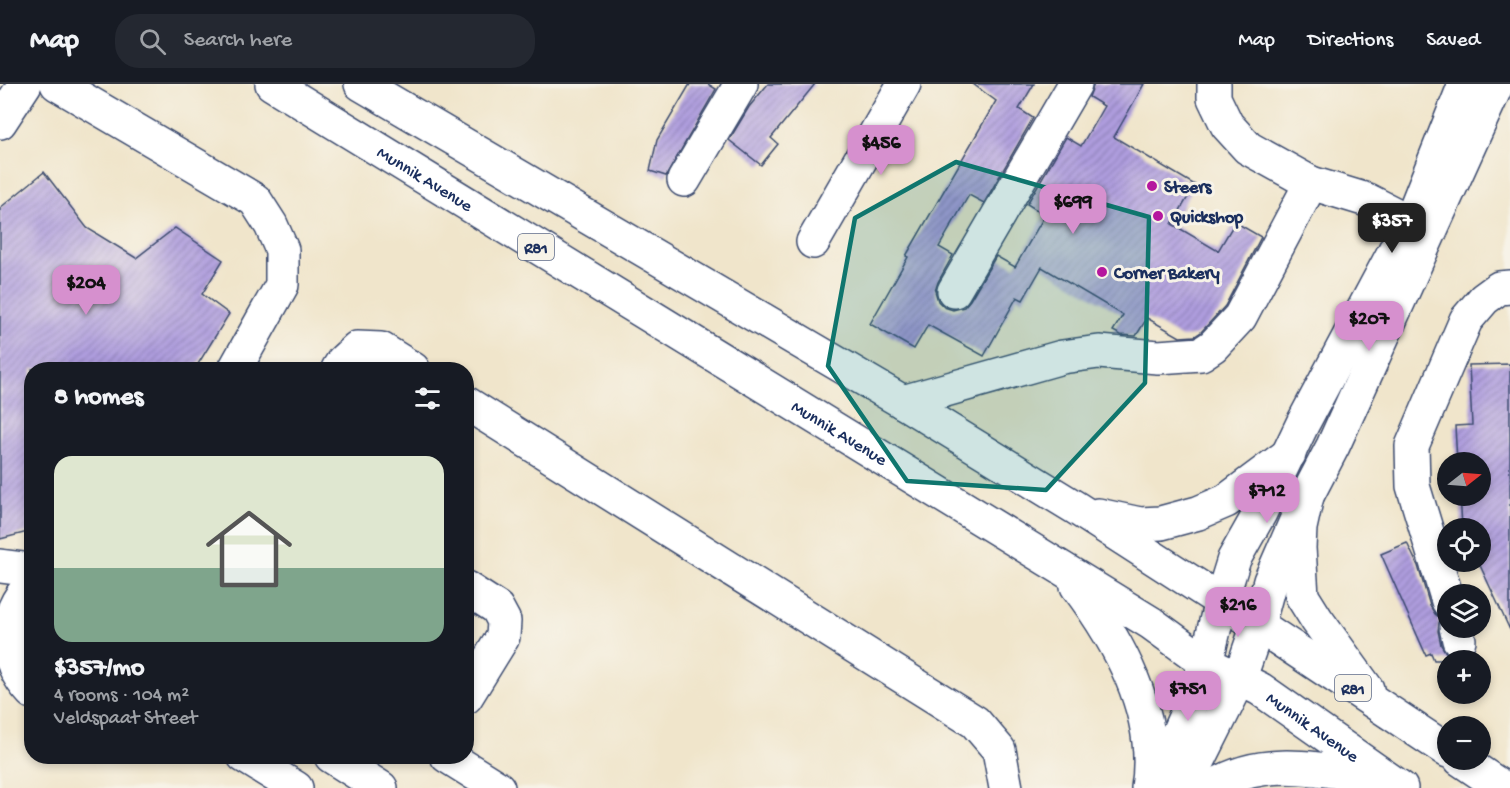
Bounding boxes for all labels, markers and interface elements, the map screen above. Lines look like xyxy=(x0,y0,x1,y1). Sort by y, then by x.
search box xyxy=(115,14,535,68)
text: Map xyxy=(30,25,79,58)
icon: search xyxy=(136,25,169,58)
text: Search here xyxy=(184,28,292,54)
text: Map xyxy=(1238,29,1275,54)
text: Directions xyxy=(1308,29,1393,54)
text: Saved xyxy=(1426,29,1480,54)
pin: $456 xyxy=(845,125,917,176)
text: $456 xyxy=(861,133,901,156)
street label: Munnik Avenue xyxy=(372,143,476,218)
place label: Steers xyxy=(1164,178,1213,199)
marker: Steers xyxy=(1145,179,1159,193)
pin: $699 xyxy=(1037,184,1109,235)
text: $699 xyxy=(1053,192,1093,215)
pin: $357 xyxy=(1356,203,1428,254)
place label: Quickshop xyxy=(1170,208,1243,229)
marker: Quickshop xyxy=(1151,209,1165,223)
text: $357 xyxy=(1372,211,1412,234)
road number: R81 xyxy=(518,234,554,260)
place label: Corner Bakery xyxy=(1113,264,1220,285)
pin: $204 xyxy=(50,265,122,316)
marker: Corner Bakery xyxy=(1095,265,1109,279)
text: $204 xyxy=(66,273,106,296)
pin: $207 xyxy=(1333,301,1405,352)
text: $207 xyxy=(1349,309,1389,332)
icon: filters xyxy=(411,382,444,415)
text: 8 homes xyxy=(54,383,143,414)
street label: Munnik Avenue xyxy=(787,397,891,472)
north arrow xyxy=(1437,452,1491,506)
map controls xyxy=(1437,452,1491,770)
pin: $712 xyxy=(1231,473,1303,524)
text: $712 xyxy=(1248,481,1286,504)
icon: home xyxy=(195,495,303,603)
button: locate xyxy=(1437,518,1491,572)
button: layers xyxy=(1437,584,1491,638)
pin: $216 xyxy=(1202,587,1274,638)
text: $216 xyxy=(1219,595,1257,618)
button: + xyxy=(1437,650,1491,704)
text: $357/mo xyxy=(54,654,145,685)
pin: $751 xyxy=(1152,671,1224,722)
road number: R81 xyxy=(1335,675,1371,701)
text: $751 xyxy=(1169,679,1207,702)
text: 4 rooms · 104 m² xyxy=(54,685,189,708)
street label: Munnik Avenue xyxy=(1261,689,1363,769)
text: Veldspaat Street xyxy=(54,708,197,731)
button: − xyxy=(1437,716,1491,770)

